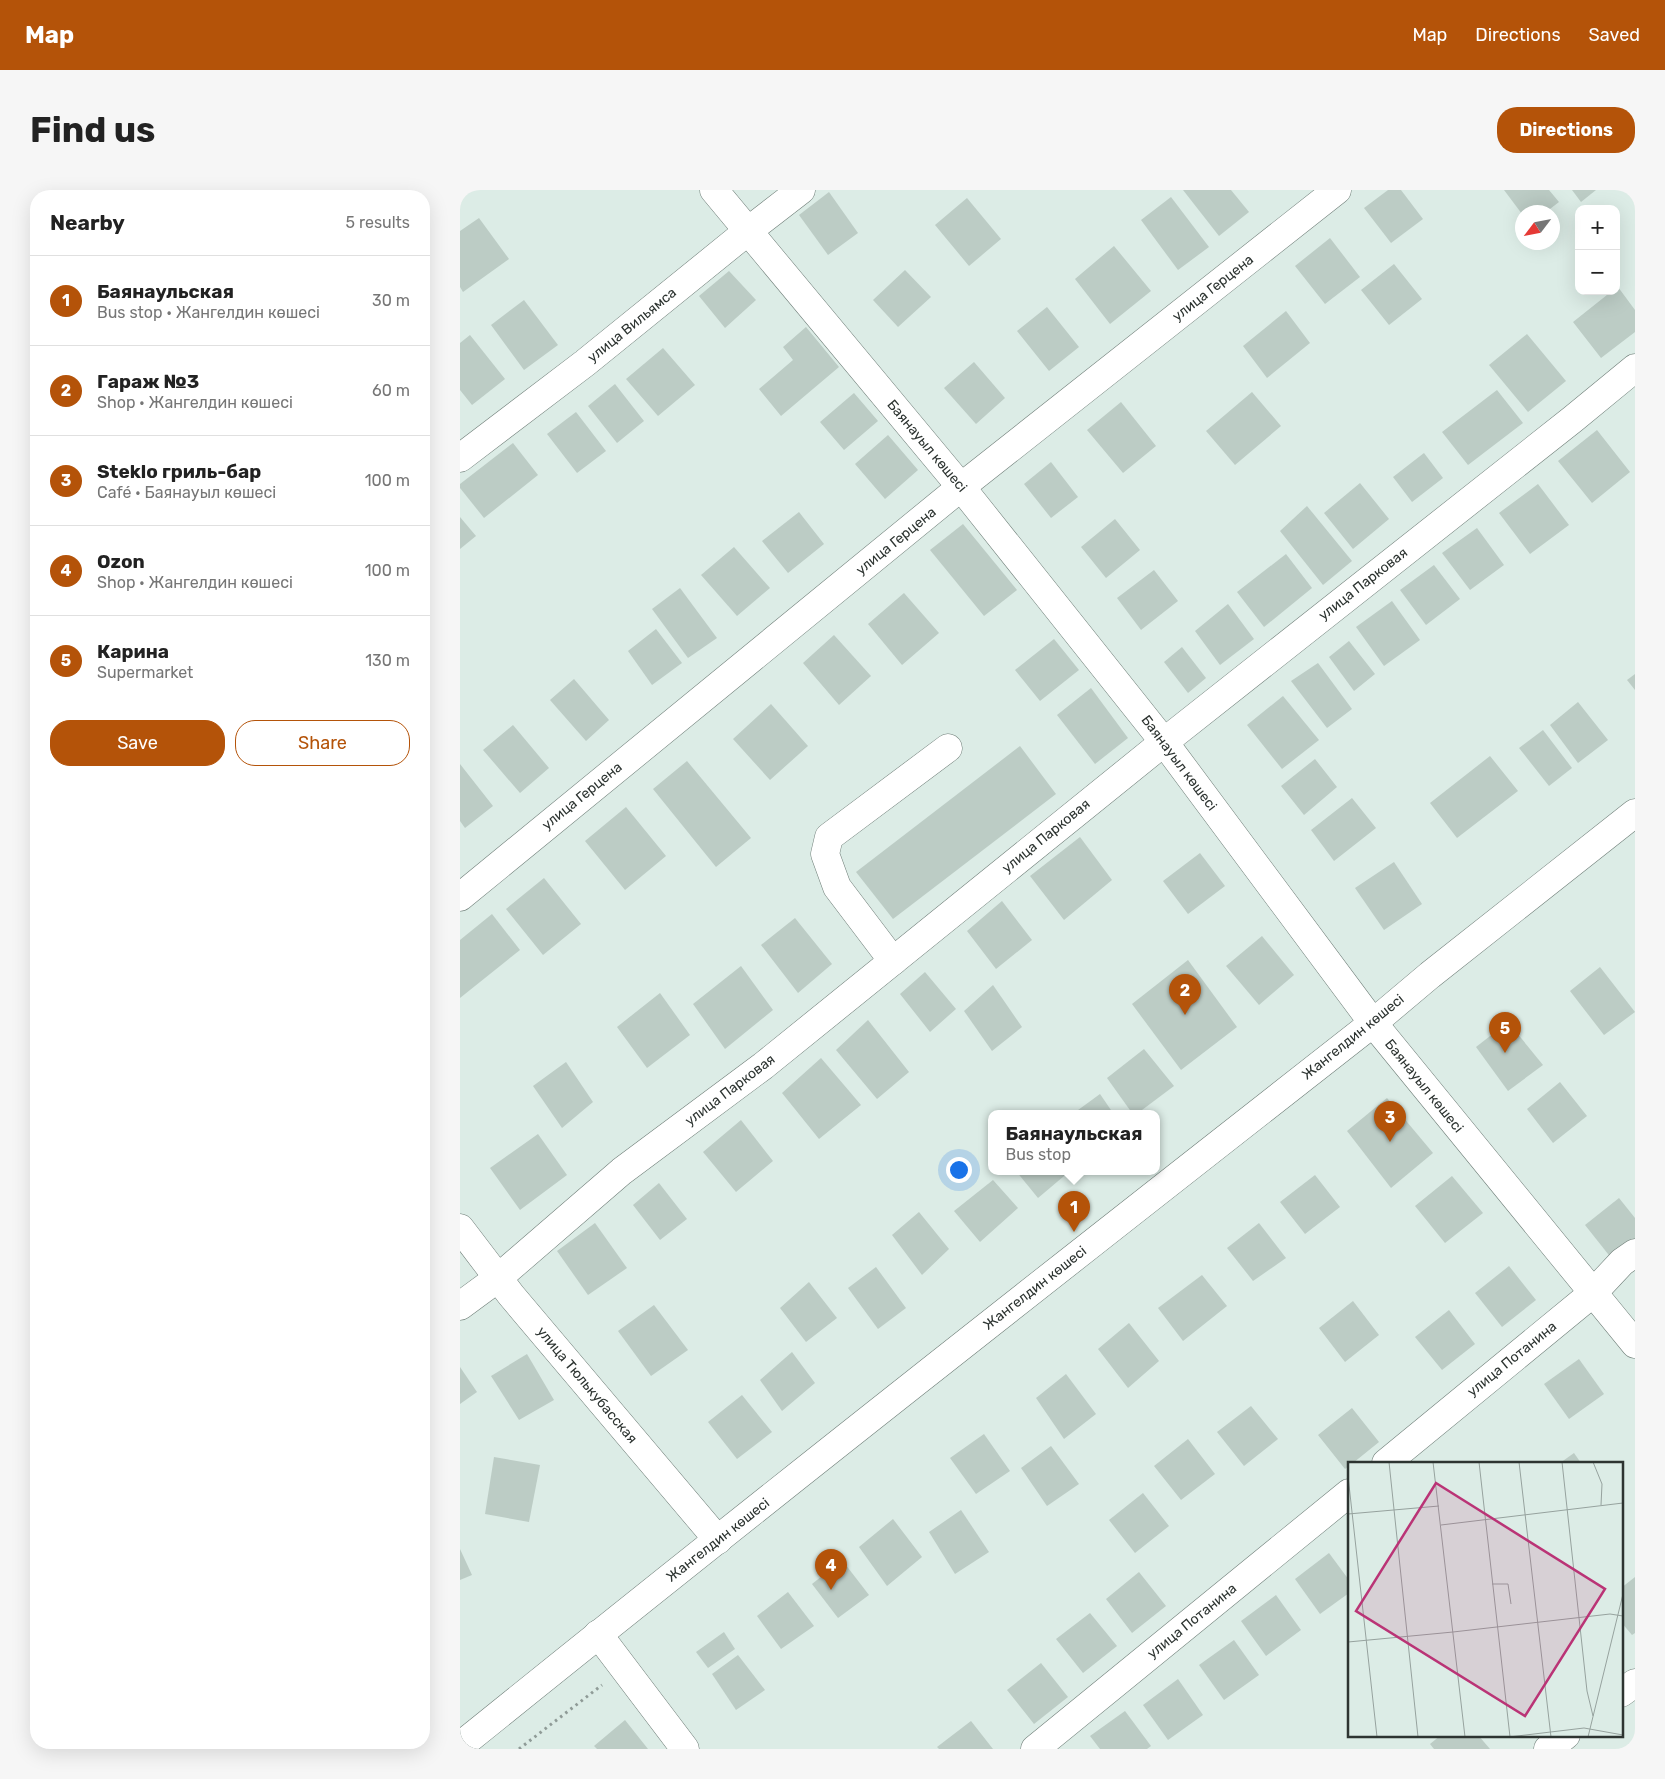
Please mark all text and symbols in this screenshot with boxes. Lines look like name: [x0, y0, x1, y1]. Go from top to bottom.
text: Map: [25, 21, 74, 49]
text: Map: [1412, 24, 1447, 46]
text: Directions: [1475, 24, 1561, 46]
text: Saved: [1589, 24, 1640, 46]
button: Directions: [1497, 107, 1635, 153]
text: Find us: [30, 109, 155, 151]
north arrow: [1515, 205, 1560, 250]
map controls: [1575, 205, 1620, 295]
button: +: [1575, 205, 1620, 250]
text: Nearby: [50, 210, 125, 235]
text: 5 results: [346, 213, 410, 232]
button: −: [1575, 250, 1620, 295]
street label: улица Герцена: [1169, 251, 1257, 325]
text: Баянаульская: [97, 280, 234, 303]
street label: улица Вильямса: [584, 284, 680, 366]
text: 1: [62, 291, 70, 310]
text: 30 m: [372, 291, 410, 310]
text: Bus stop · Жангелдин көшесі: [97, 303, 320, 322]
text: Гараж №3: [97, 370, 199, 393]
text: 2: [61, 381, 71, 400]
text: 60 m: [372, 381, 410, 400]
text: Shop · Жангелдин көшесі: [97, 393, 293, 412]
street label: Баянауыл көшесі: [883, 396, 971, 496]
text: Steklo гриль-бар: [97, 460, 261, 483]
text: 3: [61, 471, 71, 490]
text: 100 m: [365, 471, 410, 490]
text: Café · Баянауыл көшесі: [97, 483, 276, 502]
street label: улица Герцена: [852, 503, 940, 579]
street label: улица Парковая: [1315, 544, 1411, 624]
text: Ozon: [97, 550, 145, 573]
text: 4: [61, 561, 71, 580]
text: 100 m: [365, 561, 410, 580]
text: Shop · Жангелдин көшесі: [97, 573, 293, 592]
text: Карина: [97, 640, 169, 663]
text: 5: [61, 651, 71, 670]
text: 130 m: [365, 651, 410, 670]
text: Supermarket: [97, 663, 193, 682]
street label: Баянауыл көшесі: [1138, 712, 1220, 814]
button: Save: [50, 720, 225, 766]
button: Share: [235, 720, 410, 766]
street label: улица Герцена: [538, 758, 626, 834]
street label: улица Парковая: [999, 795, 1093, 877]
pin: 2: [1169, 974, 1201, 1015]
street label: Жангелдин көшесі: [1299, 991, 1407, 1083]
pin: 5: [1489, 1012, 1521, 1053]
street label: Баянауыл көшесі: [1381, 1036, 1467, 1136]
street label: улица Парковая: [682, 1051, 778, 1129]
pin: 3: [1374, 1101, 1406, 1142]
popup: [988, 1110, 1160, 1175]
text: Баянаульская: [1005, 1122, 1143, 1145]
text: Bus stop: [1005, 1145, 1071, 1164]
your location: [946, 1157, 972, 1183]
pin: 1: [1058, 1191, 1090, 1232]
street label: Жангелдин көшесі: [980, 1242, 1090, 1334]
street label: улица Потанина: [1464, 1318, 1560, 1400]
street label: улица Тюлькубасская: [533, 1323, 641, 1447]
inset map: [1348, 1462, 1622, 1736]
street label: Жангелдин көшесі: [663, 1494, 773, 1586]
pin: 4: [815, 1549, 847, 1590]
street label: улица Потанина: [1144, 1580, 1240, 1662]

